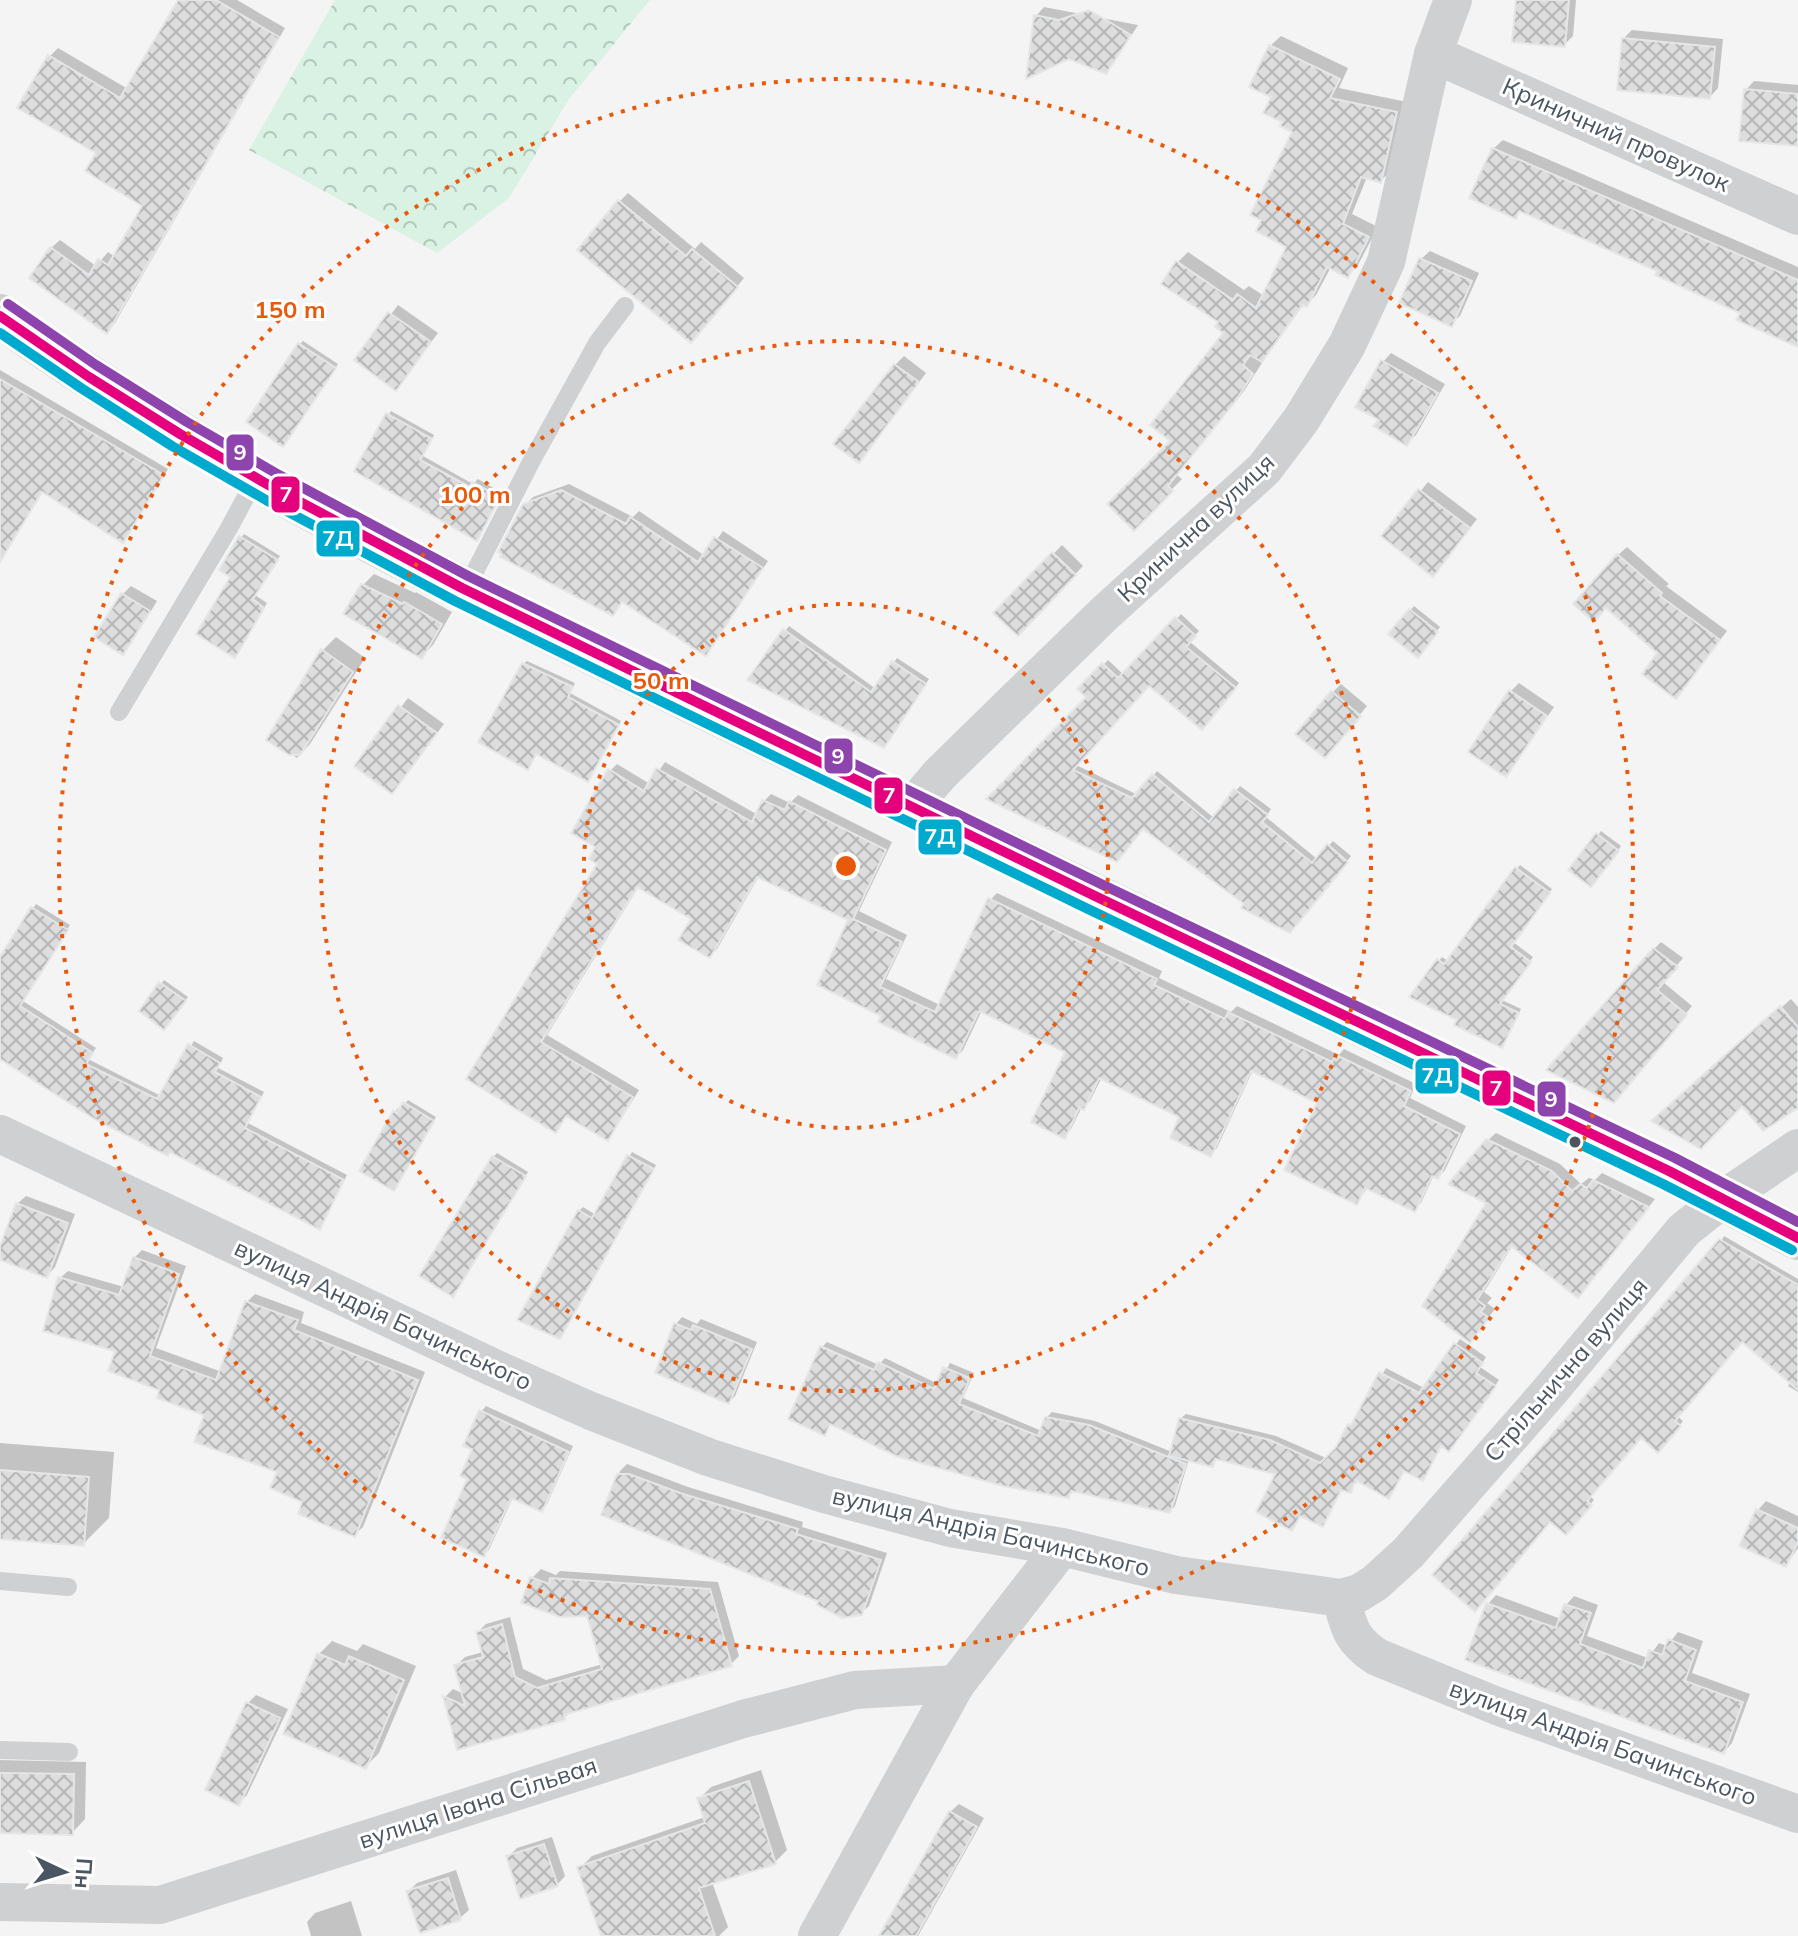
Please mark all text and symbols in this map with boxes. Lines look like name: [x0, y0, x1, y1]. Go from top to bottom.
street label: Криничний провулок: [1498, 70, 1735, 198]
text: 150 m: [254, 294, 326, 324]
line badge: 9: [225, 433, 255, 472]
text: 9: [233, 438, 247, 466]
street label: Кринична вулиця: [1111, 447, 1280, 608]
line badge: 7: [270, 475, 301, 514]
text: 100 m: [439, 479, 511, 509]
text: 7: [279, 480, 293, 508]
line badge: 7Д: [315, 519, 361, 558]
text: 7Д: [322, 524, 354, 552]
text: 50 m: [633, 665, 689, 695]
line badge: 9: [823, 737, 854, 775]
text: 9: [831, 742, 845, 770]
line badge: 7: [873, 776, 904, 815]
text: 7: [882, 781, 896, 809]
line badge: 7Д: [917, 818, 963, 856]
text: 7Д: [924, 822, 956, 850]
centre of rings: [832, 852, 860, 880]
line badge: 7Д: [1414, 1057, 1460, 1095]
text: 7Д: [1421, 1061, 1453, 1089]
line badge: 7: [1481, 1069, 1512, 1107]
text: 7: [1489, 1074, 1503, 1102]
line badge: 9: [1536, 1080, 1567, 1118]
text: 9: [1544, 1085, 1558, 1113]
unlabelled marker: [1567, 1134, 1583, 1150]
street label: вулиця Андрія Бачинського: [230, 1232, 537, 1396]
street label: Стрільнична вулиця: [1477, 1271, 1653, 1468]
street label: вулиця Андрія Бачинського: [830, 1480, 1153, 1582]
street label: вулиця Андрія Бачинського: [1446, 1672, 1761, 1812]
street label: вулиця Івана Сільвая: [355, 1749, 600, 1855]
north arrow: [24, 1832, 104, 1912]
text: Пн: [69, 1857, 99, 1890]

